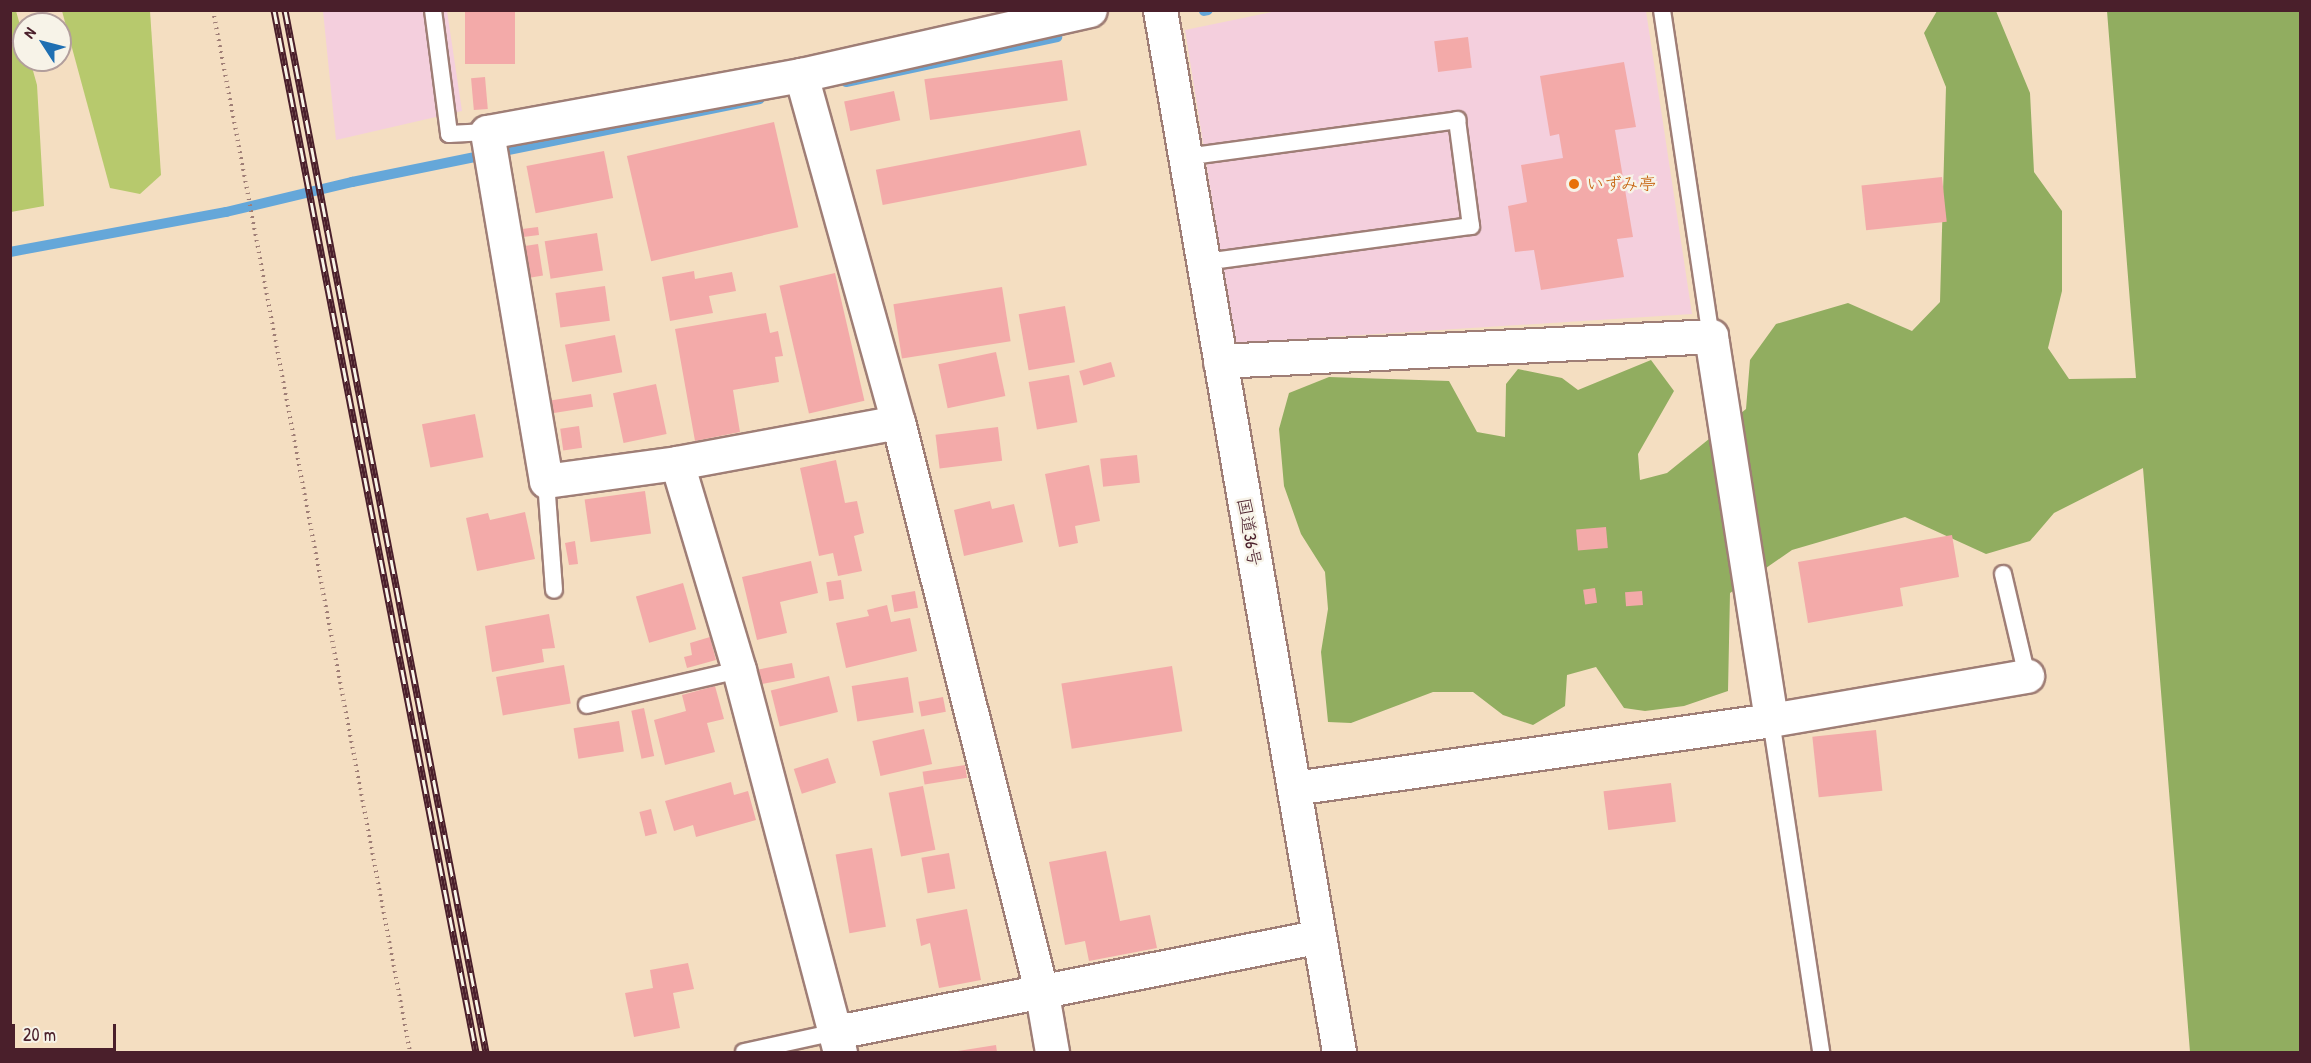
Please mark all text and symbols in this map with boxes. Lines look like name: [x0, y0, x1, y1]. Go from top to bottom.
north arrow: [12, 12, 72, 72]
text: N: [18, 23, 40, 43]
place label: いずみ亭: [1586, 173, 1658, 195]
marker: いずみ亭: [1567, 177, 1581, 191]
street label: 国道36号: [1232, 496, 1266, 568]
scale bar: [15, 1012, 118, 1050]
text: 20 m: [23, 1022, 56, 1047]

